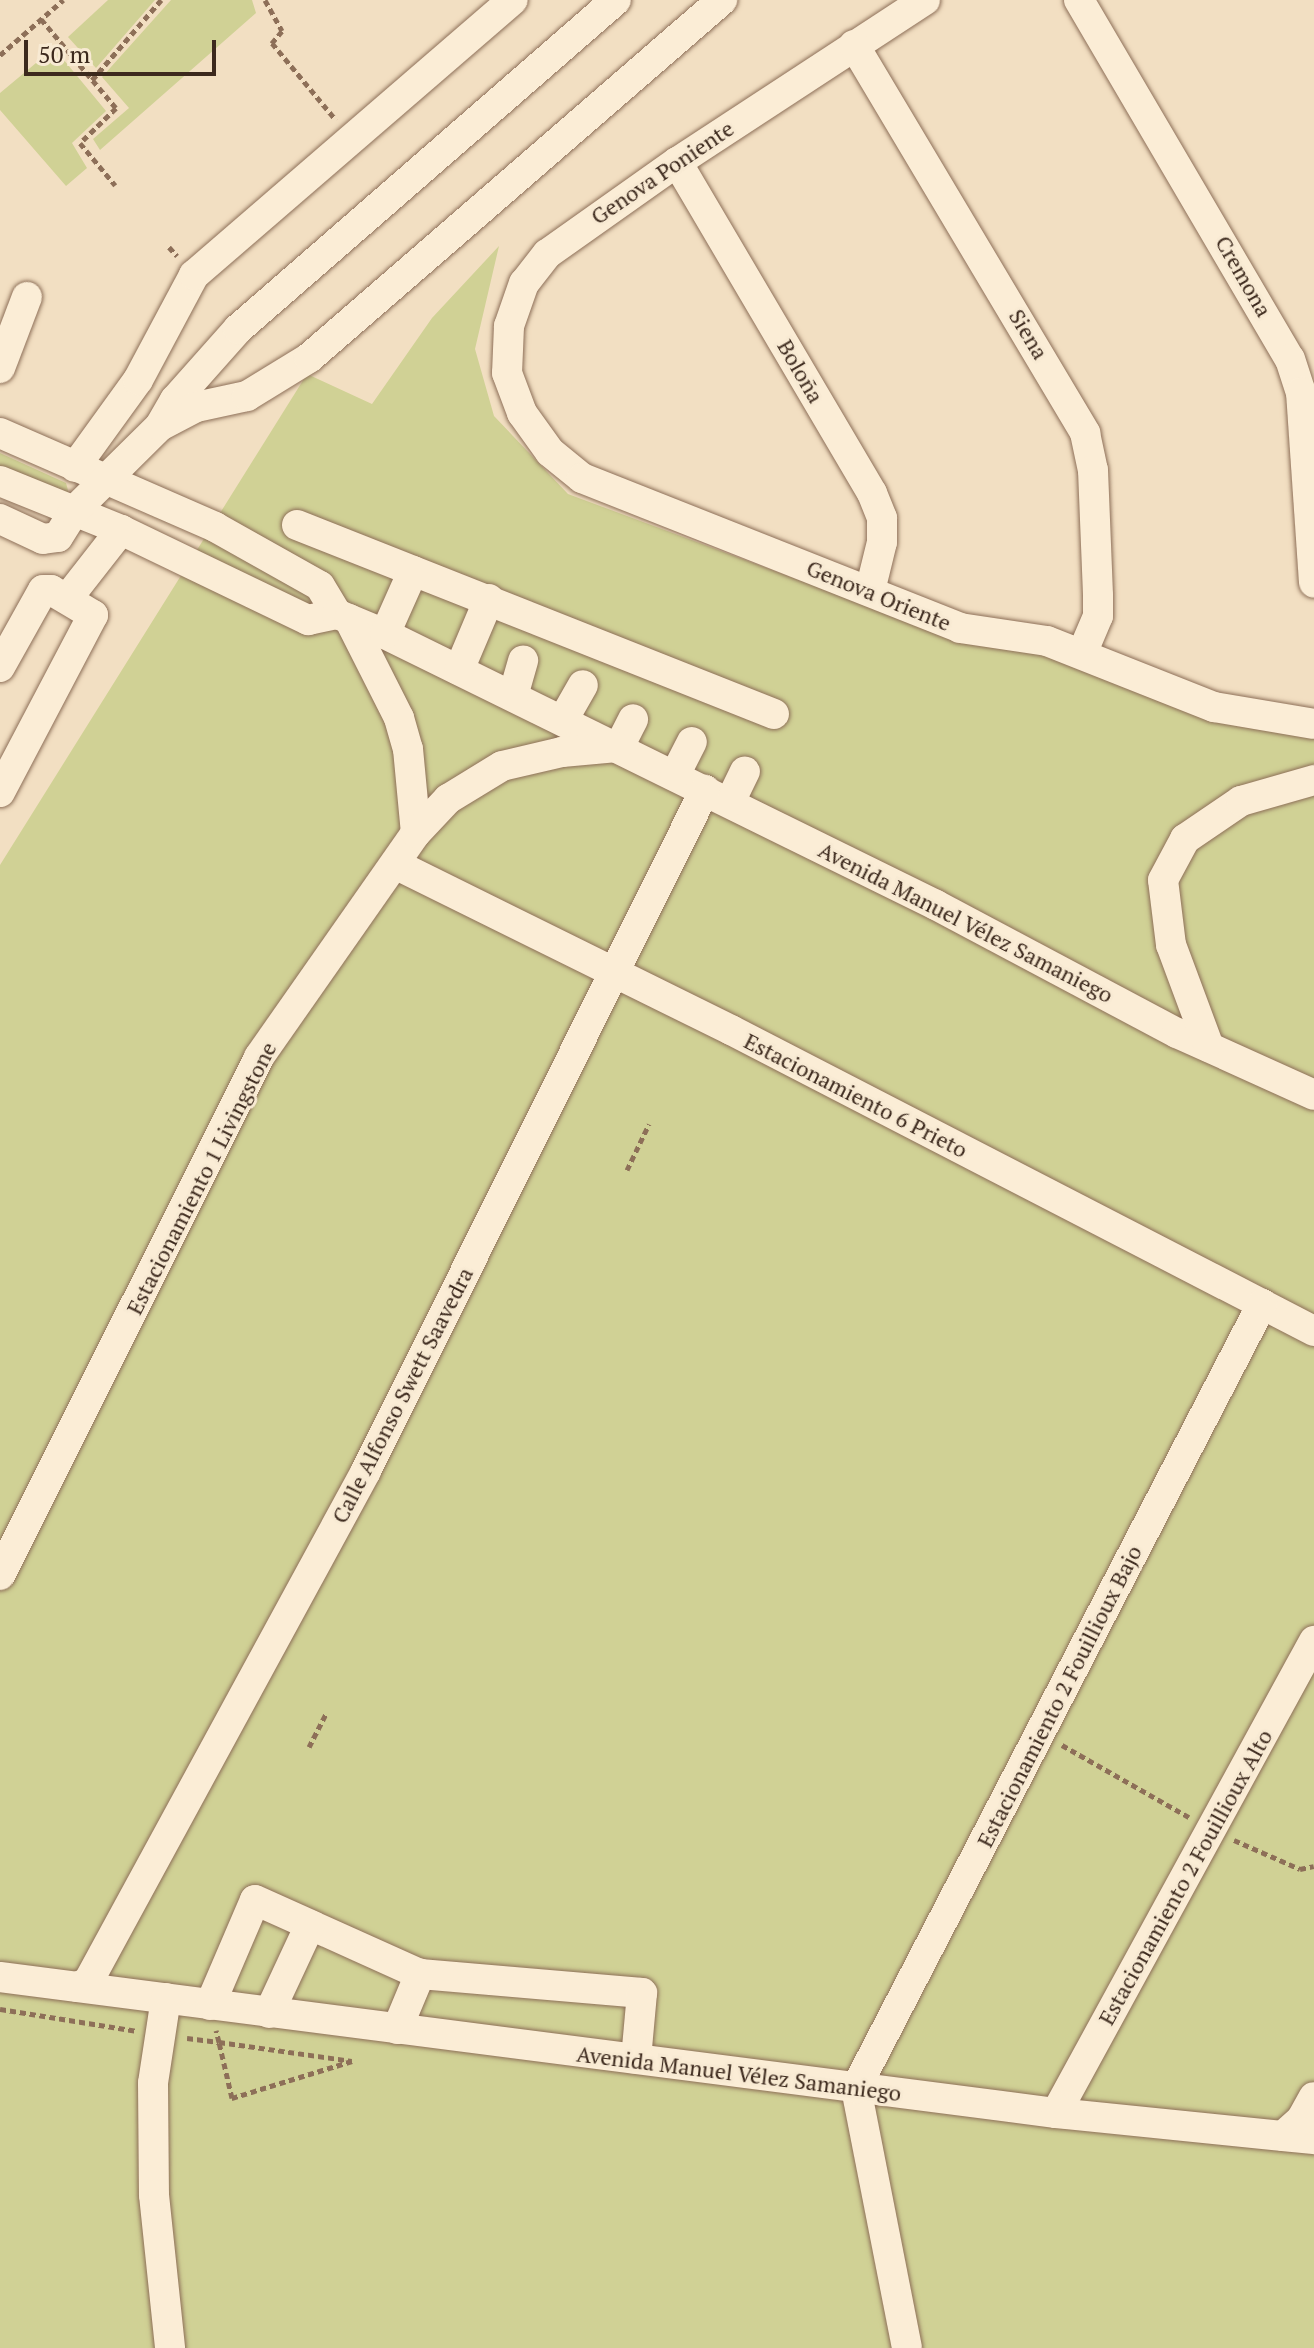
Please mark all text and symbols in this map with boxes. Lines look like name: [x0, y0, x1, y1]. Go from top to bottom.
scale bar: [28, 24, 220, 74]
text: 50 m: [38, 38, 90, 70]
street label: Genova Poniente: [586, 115, 738, 229]
street label: Cremona: [1210, 231, 1278, 321]
street label: Siena: [1004, 304, 1054, 364]
street label: Boloña: [772, 335, 830, 407]
street label: Genova Oriente: [803, 554, 955, 636]
street label: Avenida Manuel Vélez Samaniego: [814, 836, 1118, 1008]
street label: Estacionamiento 6 Prieto: [740, 1027, 972, 1163]
street label: Estacionamiento 1 Livingstone: [121, 1037, 281, 1319]
street label: Calle Alfonso Swett Saavedra: [326, 1263, 478, 1527]
street label: Estacionamiento 2 Fouillioux Bajo: [971, 1541, 1147, 1851]
street label: Estacionamiento 2 Fouillioux Alto: [1092, 1724, 1278, 2030]
street label: Avenida Manuel Vélez Samaniego: [575, 2040, 903, 2106]

